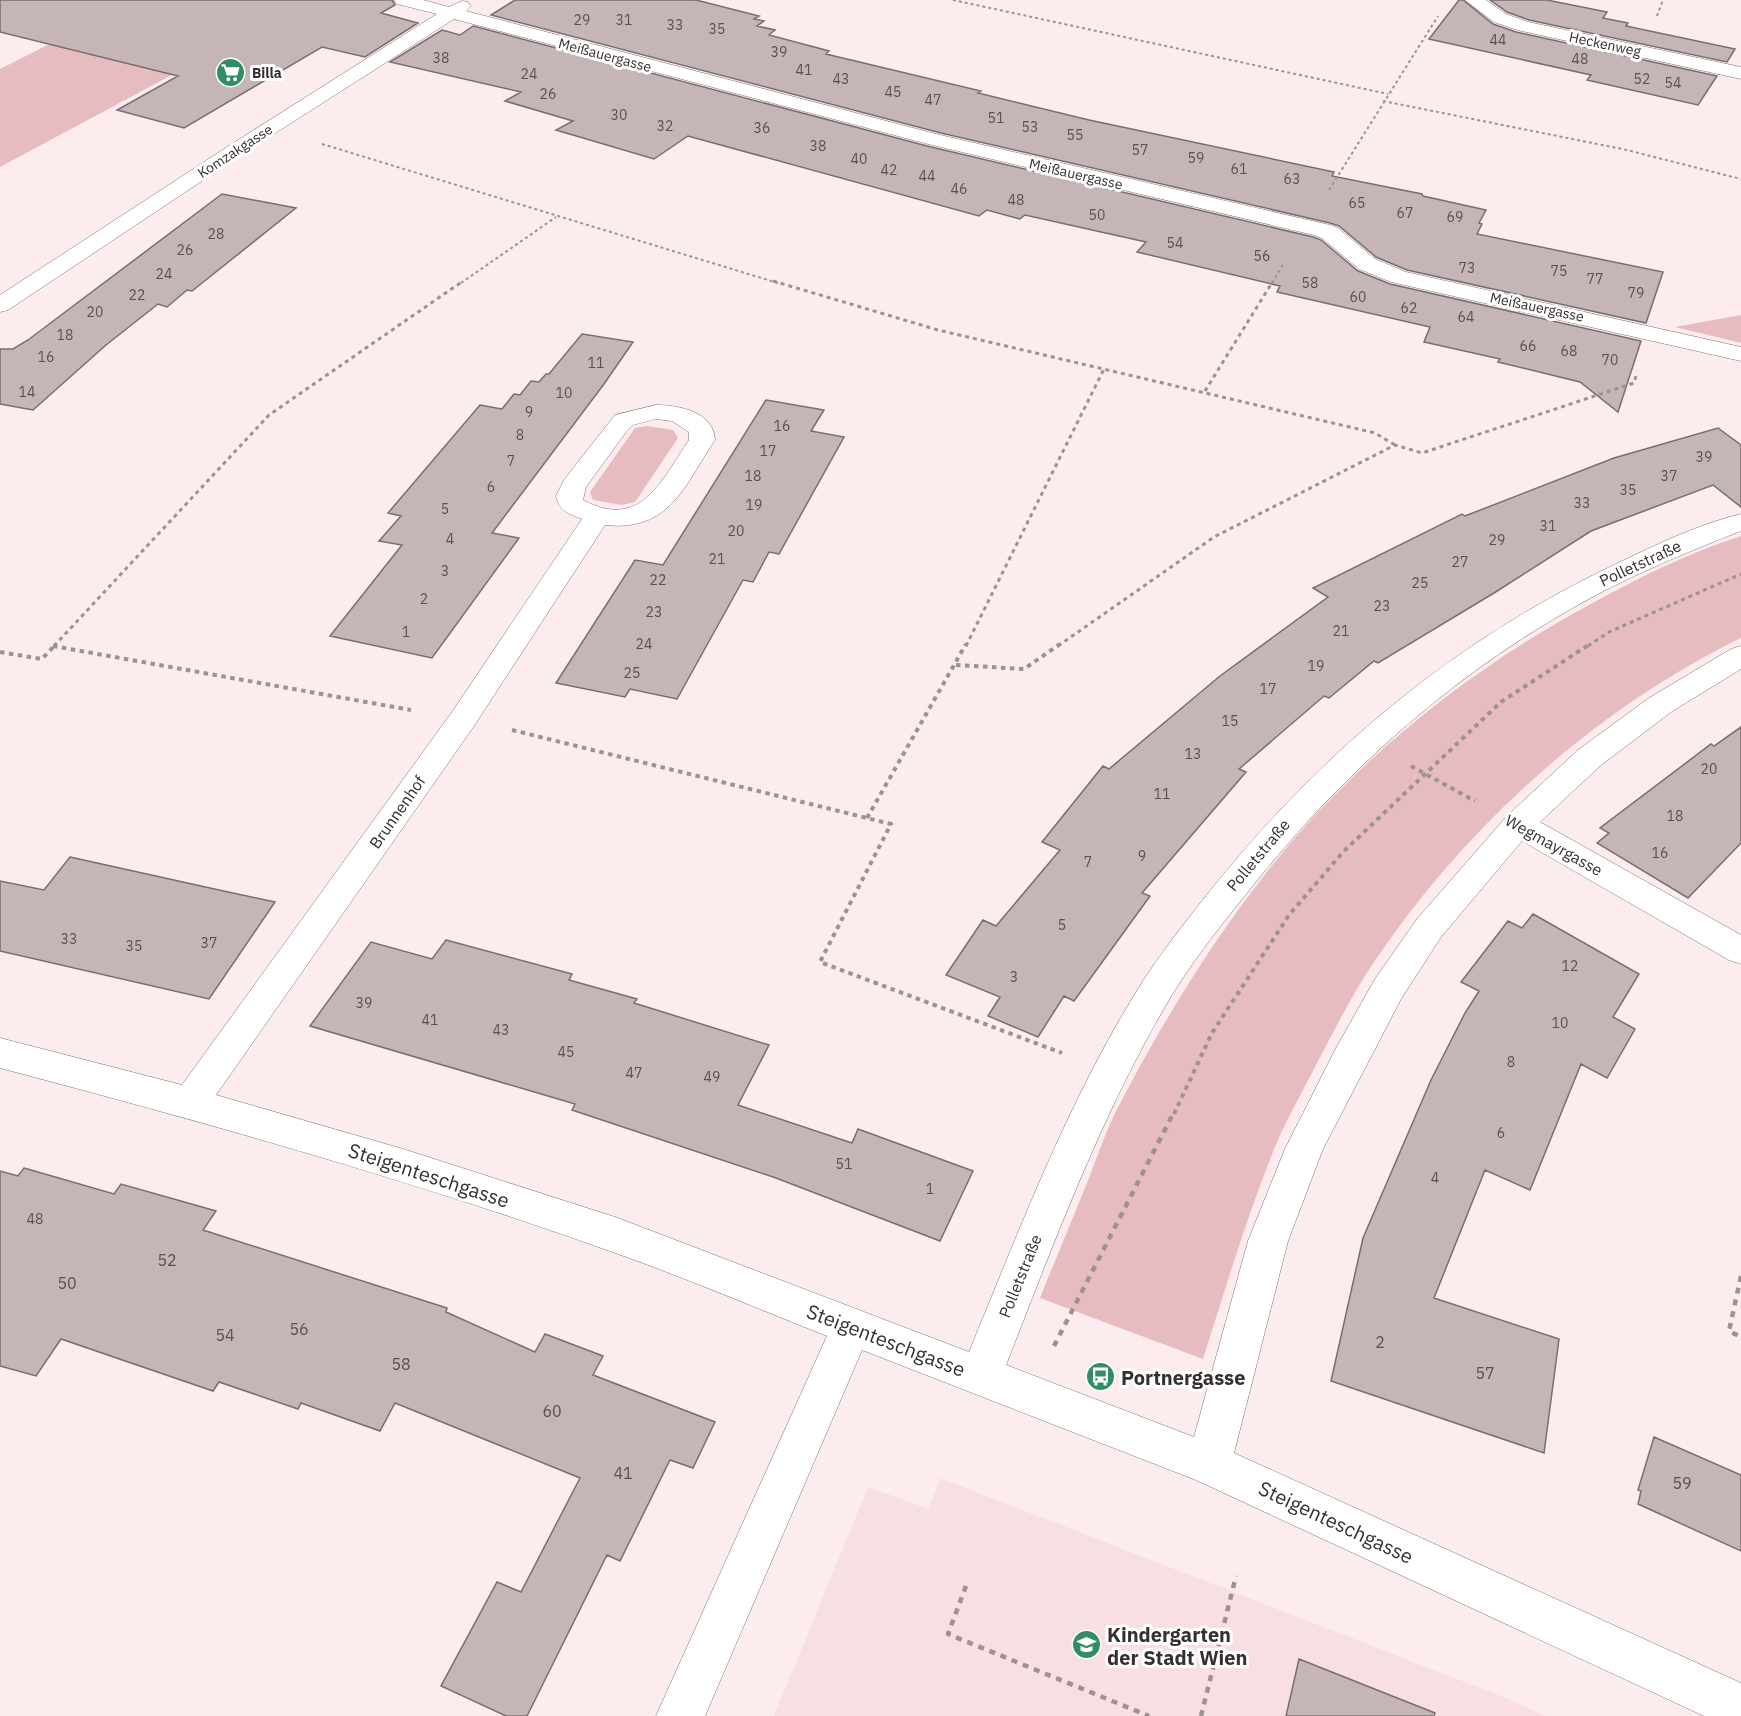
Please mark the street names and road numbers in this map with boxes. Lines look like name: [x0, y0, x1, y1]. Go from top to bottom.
street label: Heckenweg: [1567, 28, 1643, 61]
street label: Meißauergasse: [556, 34, 654, 76]
street label: Komzakgasse: [194, 120, 276, 182]
street label: Meißauergasse: [1027, 154, 1125, 194]
street label: Meißauergasse: [1488, 288, 1586, 326]
street label: Polletstraße: [1596, 535, 1684, 591]
street label: Brunnenhof: [365, 772, 429, 852]
street label: Wegmayrgasse: [1502, 810, 1606, 880]
street label: Polletstraße: [1222, 815, 1294, 895]
street label: Steigenteschgasse: [345, 1136, 513, 1214]
street label: Polletstraße: [994, 1231, 1046, 1321]
street label: Steigenteschgasse: [803, 1297, 969, 1383]
street label: Steigenteschgasse: [1254, 1474, 1418, 1570]

